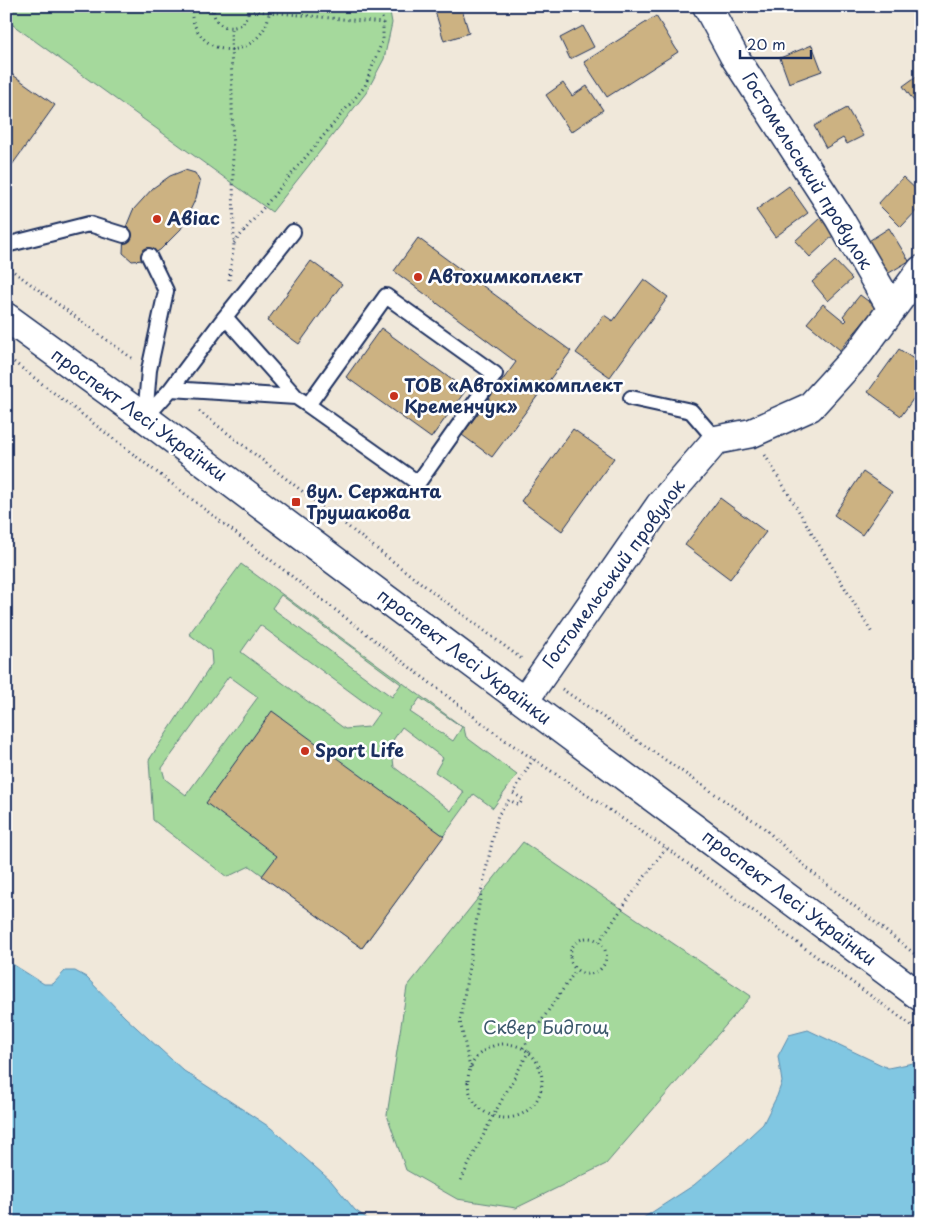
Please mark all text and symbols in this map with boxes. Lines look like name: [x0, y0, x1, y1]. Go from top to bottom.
scale bar: [740, 28, 811, 60]
text: 20 m: [747, 32, 786, 55]
street label: Гостомельський провулок: [736, 66, 880, 274]
place label: Авіас: [166, 204, 220, 231]
marker: Авіас: [151, 213, 163, 225]
place label: Автохимкоплект: [428, 262, 583, 289]
marker: Автохимкоплект: [412, 271, 424, 283]
street label: проспект Лесі Українки: [46, 341, 234, 487]
place label: ТОВ «Автохімкомплект Кременчук»: [404, 371, 623, 419]
marker: ТОВ «Автохімкомплект Кременчук»: [388, 390, 400, 402]
street label: Гостомельський провулок: [535, 473, 691, 673]
place label: вул. Сержанта Трушакова: [306, 477, 442, 525]
marker: вул. Сержанта Трушакова: [290, 496, 302, 508]
street label: проспект Лесі Українки: [372, 581, 558, 730]
place label: Sport Life: [315, 736, 404, 763]
marker: Sport Life: [299, 745, 311, 757]
street label: проспект Лесі Українки: [697, 822, 883, 971]
park label: Сквер Бидгощ: [483, 1013, 609, 1040]

